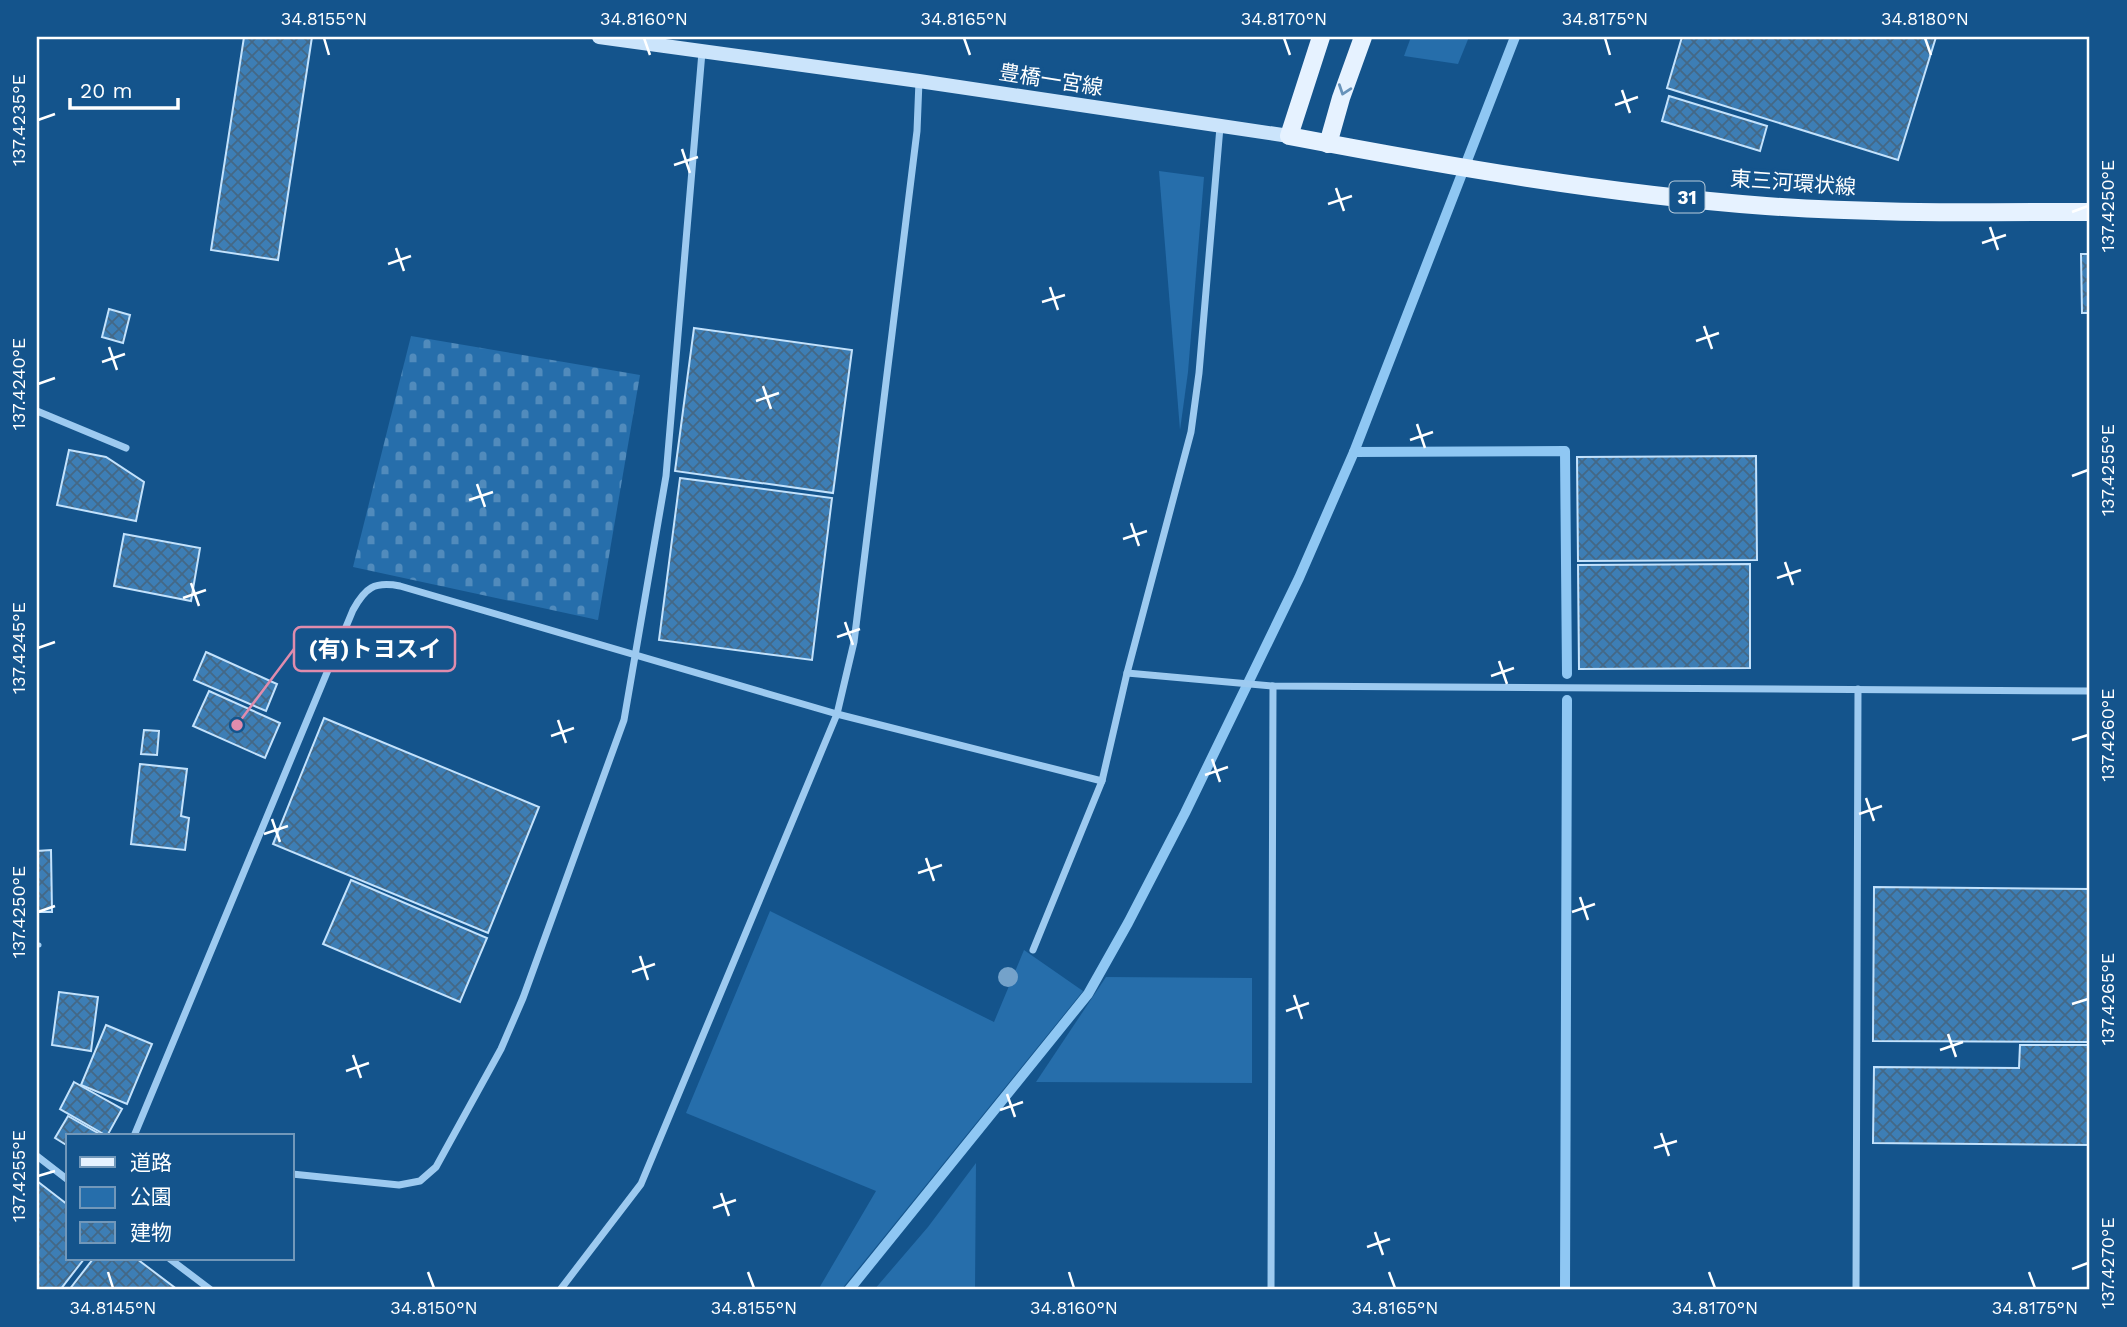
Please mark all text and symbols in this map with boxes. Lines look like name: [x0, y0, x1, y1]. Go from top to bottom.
text: 34.8155°N: [281, 8, 367, 29]
text: 34.8160°N: [600, 8, 688, 29]
text: 34.8165°N: [920, 8, 1008, 29]
text: 34.8170°N: [1241, 8, 1327, 29]
text: 34.8175°N: [1562, 8, 1648, 29]
text: 34.8180°N: [1881, 8, 1969, 29]
street label: 豊橋一宮線: [997, 59, 1105, 100]
scale bar: [70, 66, 178, 110]
text: 137.4235°E: [8, 74, 29, 166]
text: 20 m: [80, 78, 132, 103]
one-way arrow: [1338, 83, 1352, 95]
text: 137.4250°E: [2097, 160, 2118, 252]
street label: 東三河環状線: [1729, 166, 1857, 199]
road number: 31: [1670, 182, 1704, 212]
text: 137.4240°E: [8, 338, 29, 430]
text: 137.4255°E: [2097, 424, 2118, 516]
text: 137.4245°E: [8, 602, 29, 694]
callout: (有)トヨスイ: [294, 627, 455, 671]
text: (有)トヨスイ: [309, 636, 442, 663]
text: 137.4260°E: [2097, 688, 2118, 782]
text: 137.4250°E: [8, 866, 29, 958]
text: 137.4265°E: [2097, 953, 2118, 1045]
text: 137.4255°E: [8, 1130, 29, 1222]
legend: [66, 1134, 294, 1260]
text: 道路: [130, 1150, 172, 1175]
text: 公園: [130, 1184, 172, 1209]
text: 137.4270°E: [2097, 1217, 2118, 1309]
text: 建物: [130, 1220, 172, 1245]
text: 34.8145°N: [69, 1297, 157, 1318]
text: 34.8150°N: [390, 1297, 478, 1318]
text: 34.8155°N: [711, 1297, 797, 1318]
text: 34.8160°N: [1030, 1297, 1118, 1318]
text: 34.8165°N: [1351, 1297, 1439, 1318]
text: 34.8170°N: [1672, 1297, 1758, 1318]
text: 34.8175°N: [1992, 1297, 2078, 1318]

